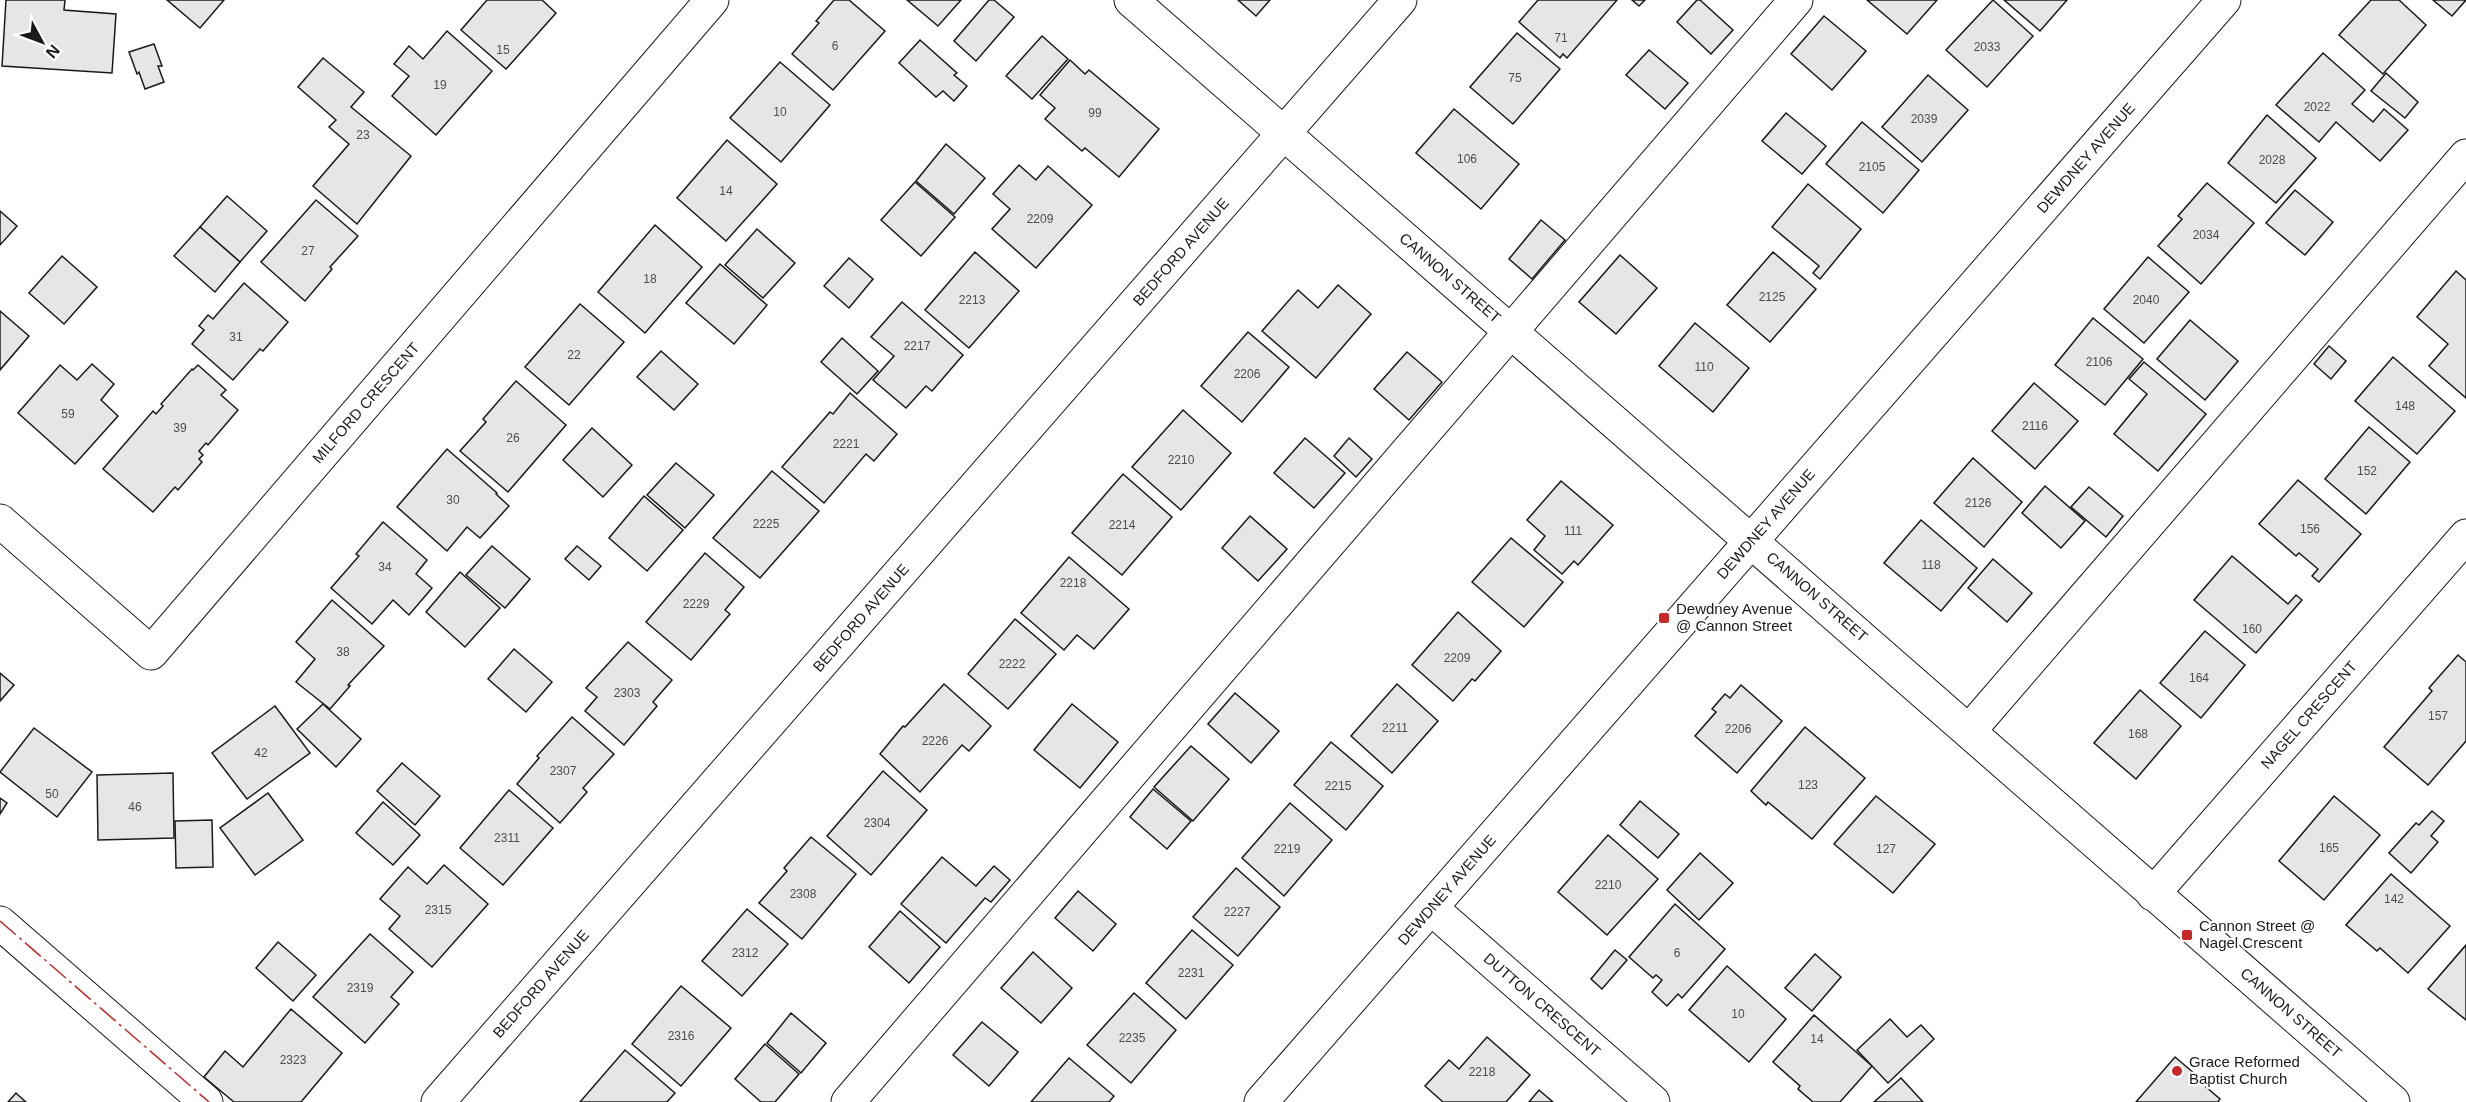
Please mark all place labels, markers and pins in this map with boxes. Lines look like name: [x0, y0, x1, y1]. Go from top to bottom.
place label: Dewdney Avenue @ Cannon Street: [1676, 600, 1793, 634]
marker: Dewdney Avenue @ Cannon Street: [1657, 611, 1671, 625]
place label: Cannon Street @ Nagel Crescent: [2199, 917, 2315, 951]
marker: Cannon Street @ Nagel Crescent: [2180, 928, 2194, 942]
place label: Grace Reformed Baptist Church: [2189, 1053, 2300, 1087]
marker: Grace Reformed Baptist Church: [2170, 1064, 2184, 1078]

